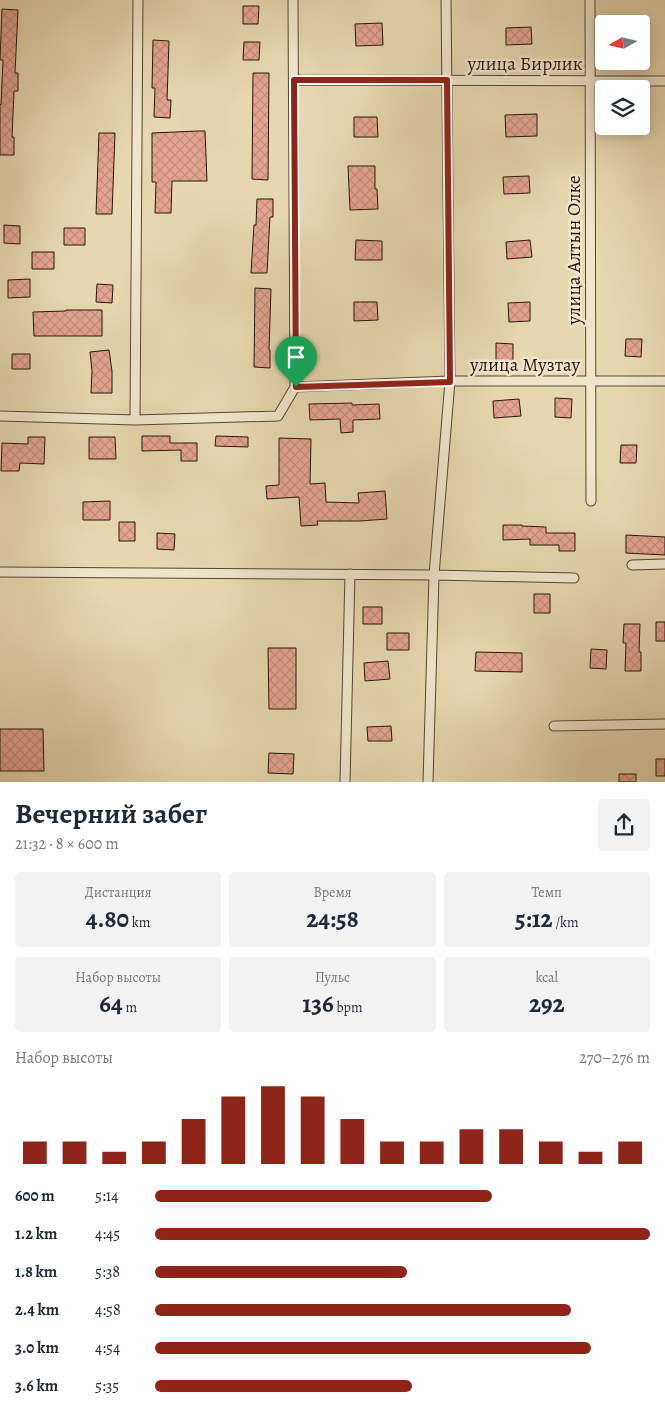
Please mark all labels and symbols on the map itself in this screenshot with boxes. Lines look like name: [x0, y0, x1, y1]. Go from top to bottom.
north arrow: [595, 15, 650, 70]
street label: улица Бирлик: [466, 51, 583, 77]
street label: улица Алтын Олке: [561, 175, 587, 326]
pin: [275, 336, 317, 387]
street label: улица Музтау: [469, 352, 580, 378]

